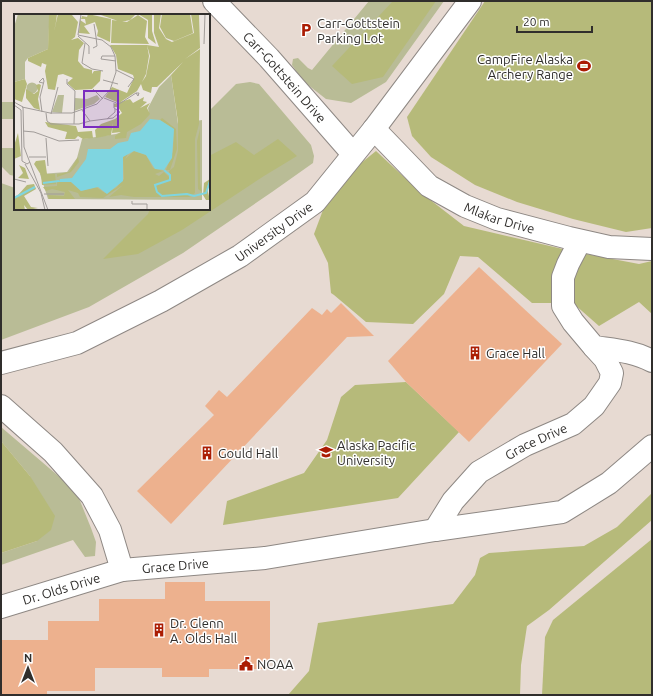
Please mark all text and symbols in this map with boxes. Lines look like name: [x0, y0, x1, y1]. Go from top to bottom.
scale bar: [517, 8, 592, 34]
inset map: [14, 14, 210, 210]
text: 20 m: [523, 15, 550, 28]
place label: Carr-Gottstein Parking Lot: [317, 16, 400, 45]
parking icon: Carr-Gottstein Parking Lot: [298, 22, 314, 38]
street label: Carr-Gottstein Drive: [241, 29, 329, 125]
place label: CampFire Alaska Archery Range: [477, 52, 573, 81]
sports icon: CampFire Alaska Archery Range: [576, 58, 592, 74]
street label: University Drive: [232, 199, 315, 264]
street label: Mlakar Drive: [462, 199, 536, 236]
building icon: Grace Hall: [467, 345, 483, 361]
place label: Grace Hall: [486, 346, 546, 360]
street label: Grace Drive: [502, 420, 569, 462]
place label: Alaska Pacific University: [337, 438, 415, 467]
school or university icon: Alaska Pacific University: [318, 444, 334, 460]
building icon: Gould Hall: [199, 445, 215, 461]
place label: Gould Hall: [218, 446, 279, 460]
street label: Grace Drive: [141, 556, 209, 575]
street label: Dr. Olds Drive: [21, 570, 102, 607]
place label: Dr. Glenn A. Olds Hall: [170, 616, 238, 645]
building icon: Dr. Glenn A. Olds Hall: [151, 622, 167, 638]
north arrow: [8, 648, 48, 688]
text: N: [24, 652, 32, 664]
public building icon: NOAA: [238, 656, 254, 672]
place label: NOAA: [257, 657, 294, 671]

